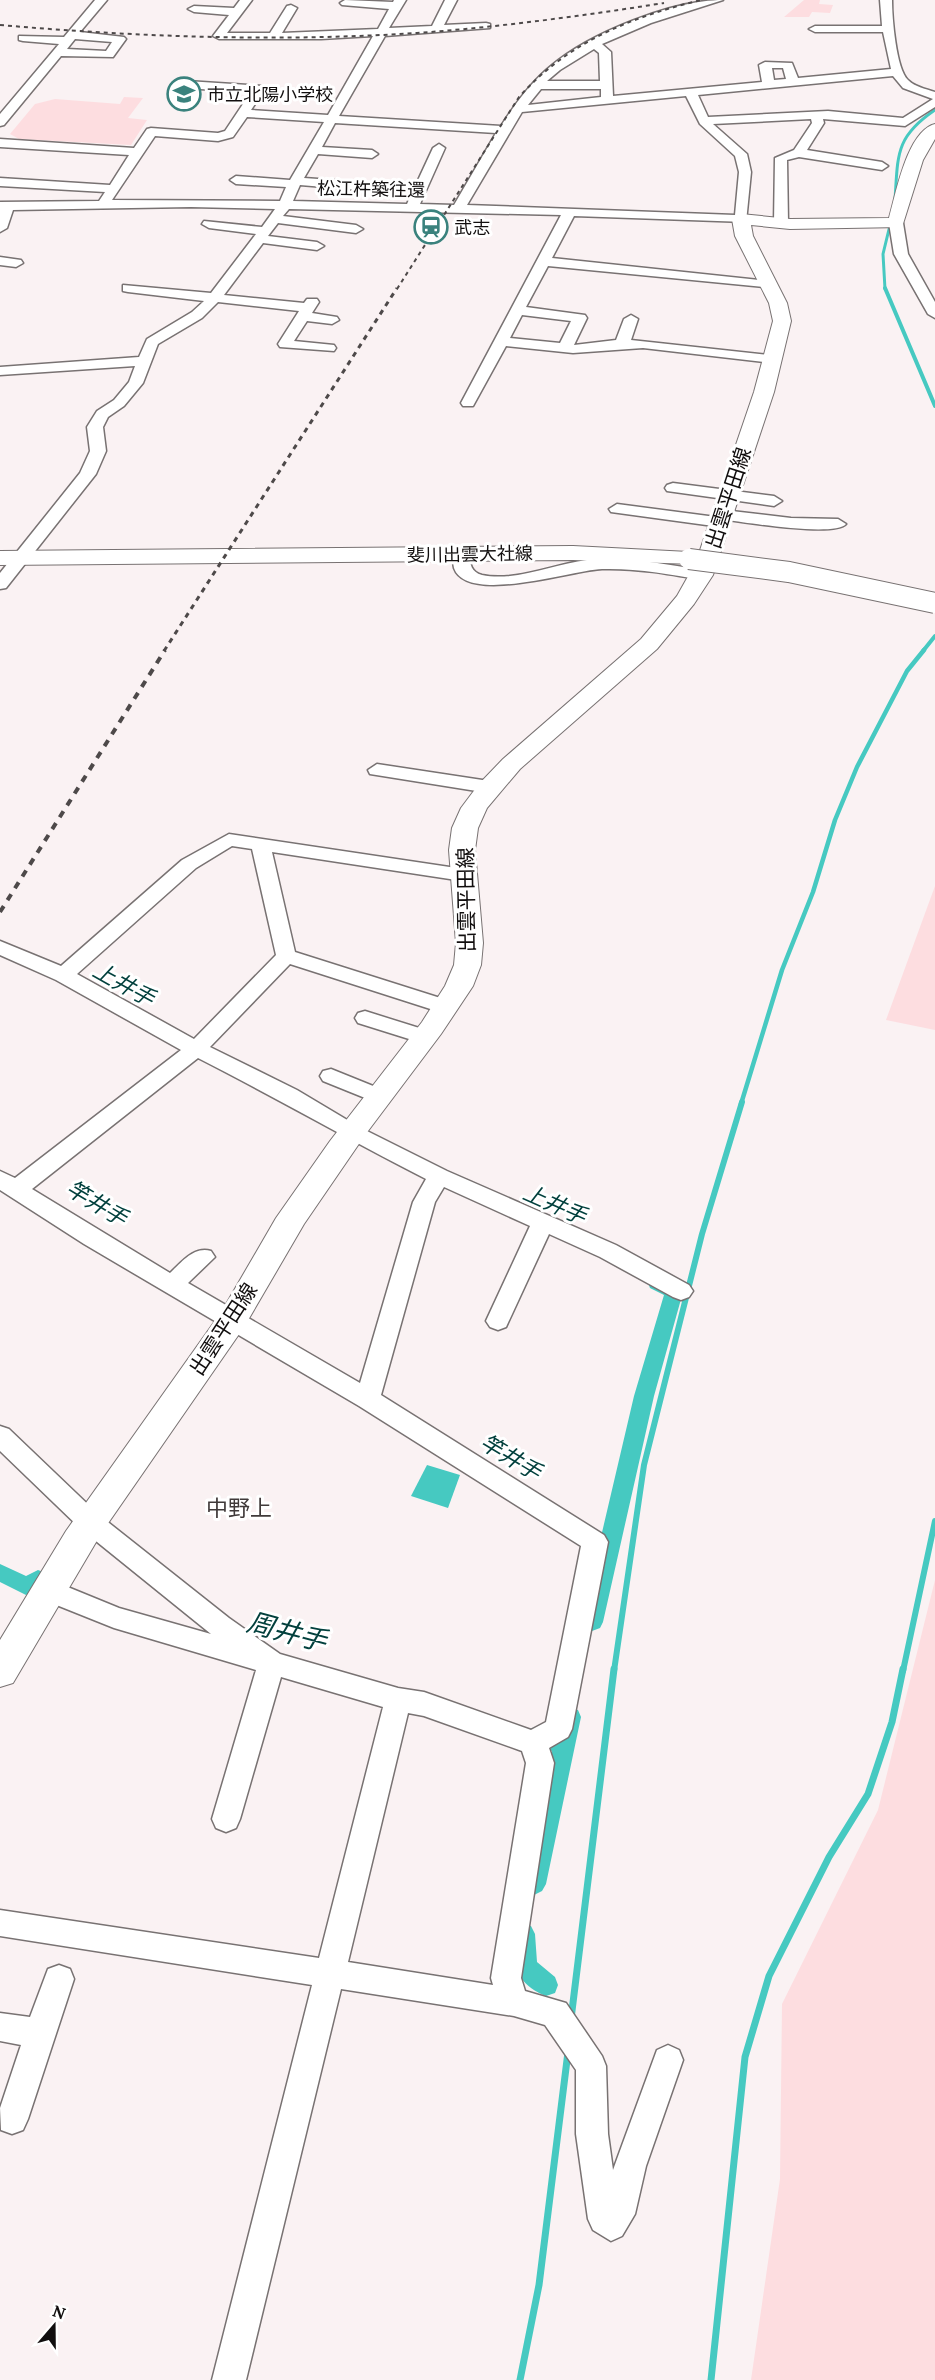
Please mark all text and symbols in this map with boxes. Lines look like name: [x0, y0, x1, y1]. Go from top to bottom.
school or university icon: 市立北陽小学校: [166, 76, 202, 112]
place label: 市立北陽小学校: [207, 83, 333, 106]
street label: 松江杵築往還: [317, 177, 425, 201]
station icon: 武志: [413, 209, 449, 245]
place label: 武志: [454, 216, 490, 239]
street label: 出雲平田線: [699, 444, 757, 552]
street label: 斐川出雲大社線: [407, 541, 533, 567]
street label: 出雲平田線: [452, 847, 480, 953]
water label: 上井手: [88, 956, 161, 1013]
water label: 竿井手: [61, 1174, 134, 1233]
water label: 上井手: [519, 1178, 593, 1231]
street label: 出雲平田線: [183, 1278, 263, 1380]
water label: 竿井手: [475, 1428, 548, 1487]
district label: 中野上: [206, 1494, 272, 1522]
water label: 周井手: [243, 1604, 332, 1658]
north arrow: [24, 2296, 84, 2356]
text: N: [50, 2300, 68, 2323]

